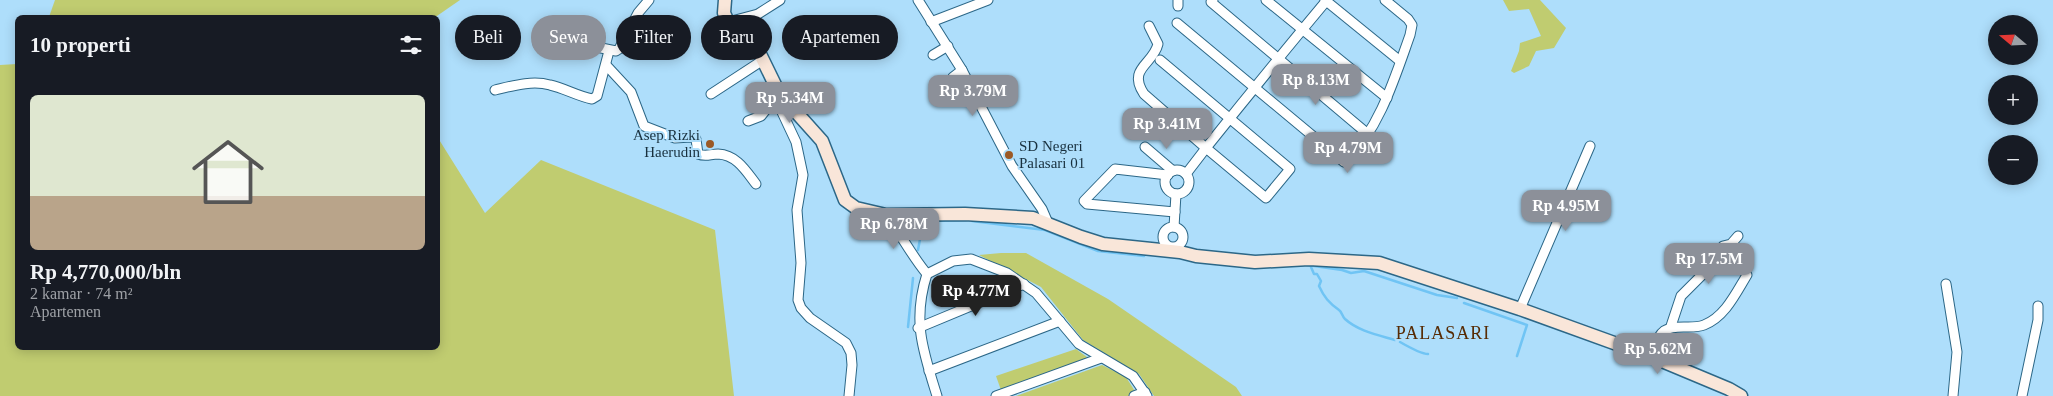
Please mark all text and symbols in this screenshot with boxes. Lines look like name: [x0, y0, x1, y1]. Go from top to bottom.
chip: Beli: [455, 15, 521, 60]
chip: Sewa: [531, 15, 606, 60]
chip: Filter: [616, 15, 691, 60]
chip: Baru: [701, 15, 772, 60]
chip: Apartemen: [782, 15, 898, 60]
north arrow: [1988, 15, 2038, 65]
map controls: [1988, 15, 2038, 185]
icon: filters: [397, 31, 425, 59]
text: 10 properti: [30, 33, 131, 57]
pin: Rp 8.13M: [1264, 64, 1368, 106]
text: Rp 8.13M: [1282, 71, 1350, 88]
pin: Rp 3.79M: [921, 74, 1025, 117]
button: +: [1988, 75, 2038, 125]
pin: Rp 5.34M: [738, 82, 842, 124]
text: Rp 3.79M: [939, 82, 1007, 99]
text: Rp 5.34M: [756, 89, 824, 106]
pin: Rp 3.41M: [1115, 108, 1219, 150]
text: Rp 3.41M: [1133, 115, 1201, 132]
icon: home: [183, 127, 273, 217]
place label: Asep Rizki Haerudin: [633, 127, 700, 160]
pin: Rp 4.79M: [1296, 132, 1400, 174]
button: −: [1988, 135, 2038, 185]
marker: Asep Rizki Haerudin: [704, 138, 716, 150]
place label: SD Negeri Palasari 01: [1019, 138, 1085, 171]
text: Rp 4.79M: [1314, 139, 1382, 156]
marker: SD Negeri Palasari 01: [1003, 149, 1015, 161]
pin: Rp 4.95M: [1514, 190, 1618, 232]
text: Rp 4.95M: [1532, 197, 1600, 214]
pin: Rp 6.78M: [842, 208, 946, 250]
text: Rp 6.78M: [860, 215, 928, 232]
pin: Rp 17.5M: [1657, 242, 1761, 285]
text: Rp 17.5M: [1675, 250, 1743, 267]
text: Rp 4,770,000/bln: [30, 260, 181, 284]
pin: Rp 4.77M: [924, 274, 1028, 317]
text: Rp 4.77M: [942, 282, 1010, 299]
text: 2 kamar · 74 m²: [30, 285, 133, 302]
text: Apartemen: [30, 303, 101, 320]
district label: PALASARI: [1396, 323, 1490, 343]
pin: Rp 5.62M: [1606, 332, 1710, 375]
text: Rp 5.62M: [1624, 340, 1692, 357]

